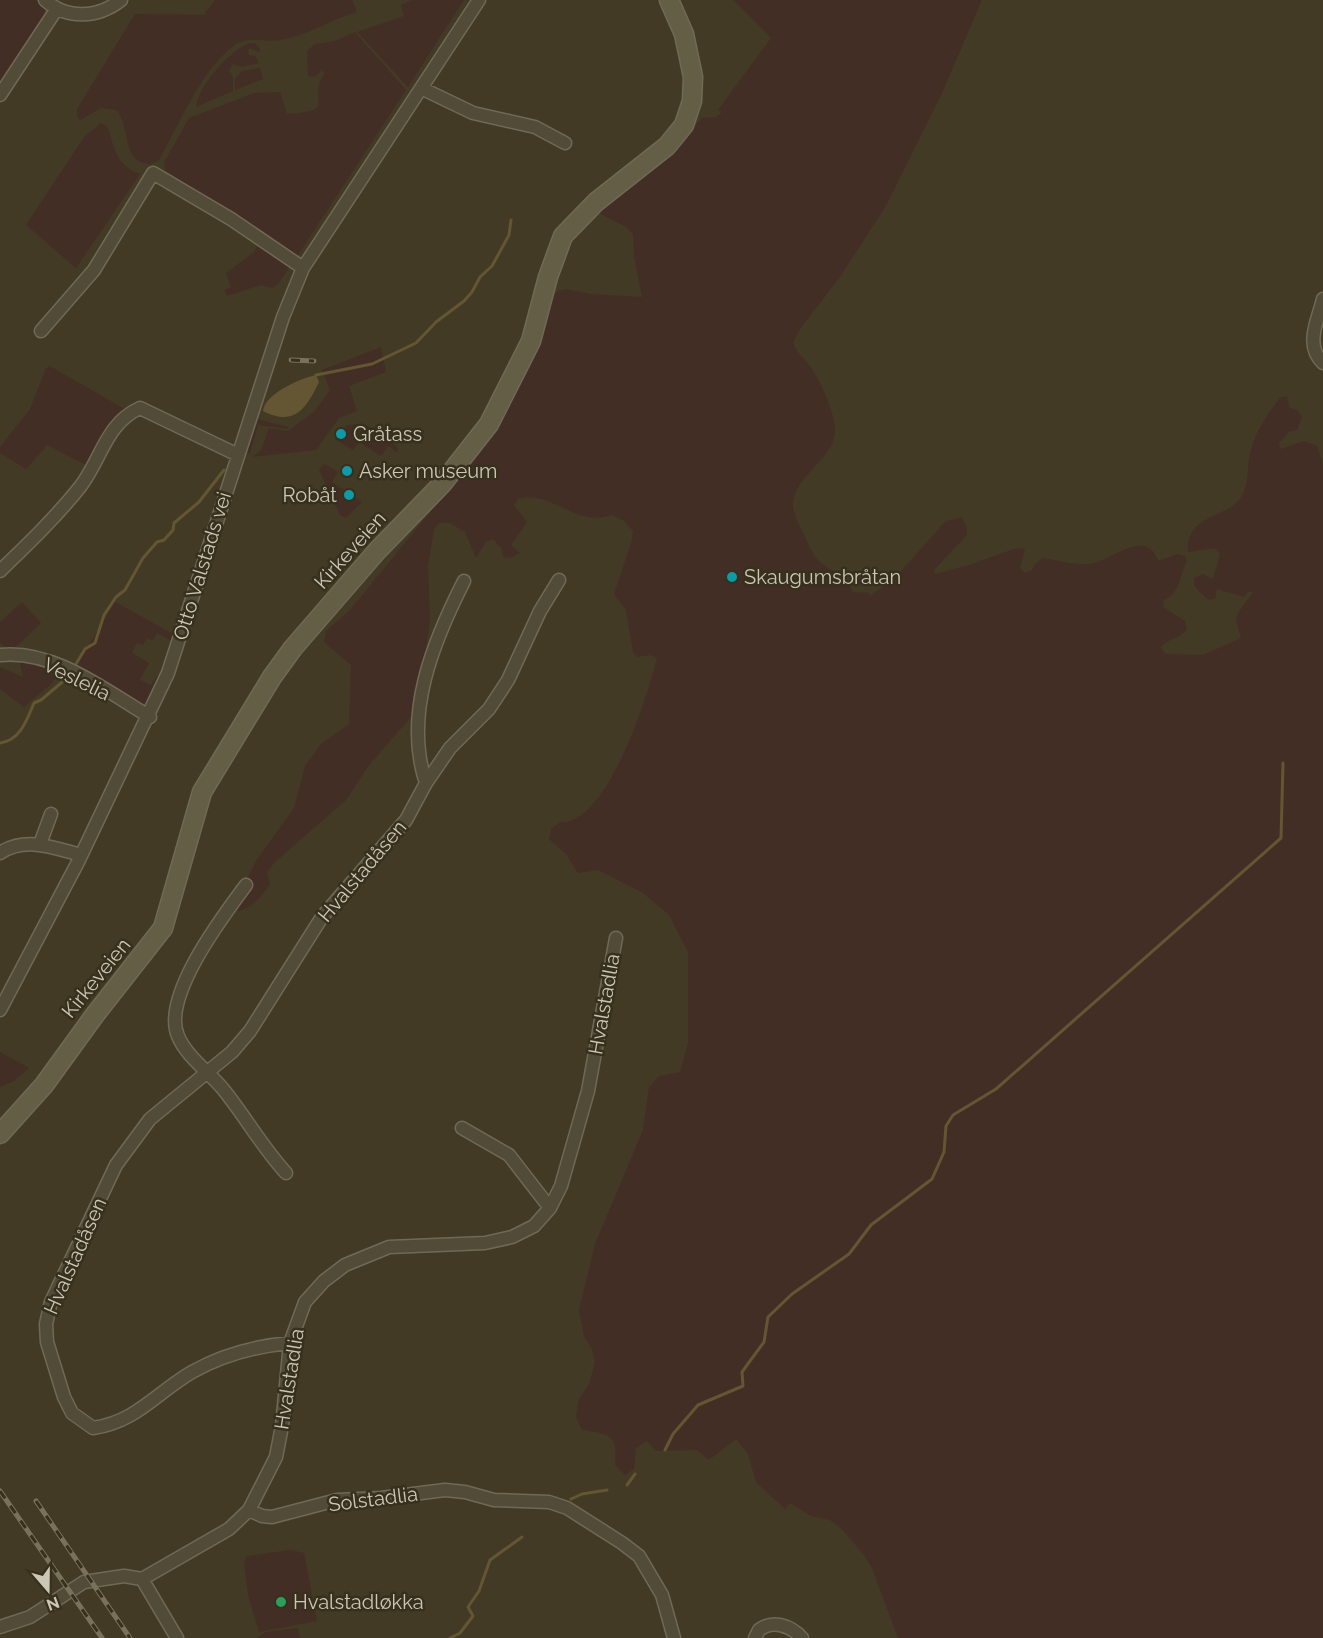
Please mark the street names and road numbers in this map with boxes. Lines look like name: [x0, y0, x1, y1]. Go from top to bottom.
street label: Otto Valstads vei: [168, 489, 236, 643]
street label: Kirkeveien: [309, 506, 391, 594]
street label: Veslelia: [40, 653, 114, 705]
street label: Hvalstadåsen: [313, 815, 411, 927]
street label: Kirkeveien: [57, 933, 135, 1023]
street label: Hvalstadlia: [583, 952, 625, 1056]
street label: Hvalstadåsen: [39, 1194, 111, 1318]
street label: Hvalstadlia: [269, 1327, 309, 1431]
street label: Solstadlia: [327, 1482, 419, 1516]

